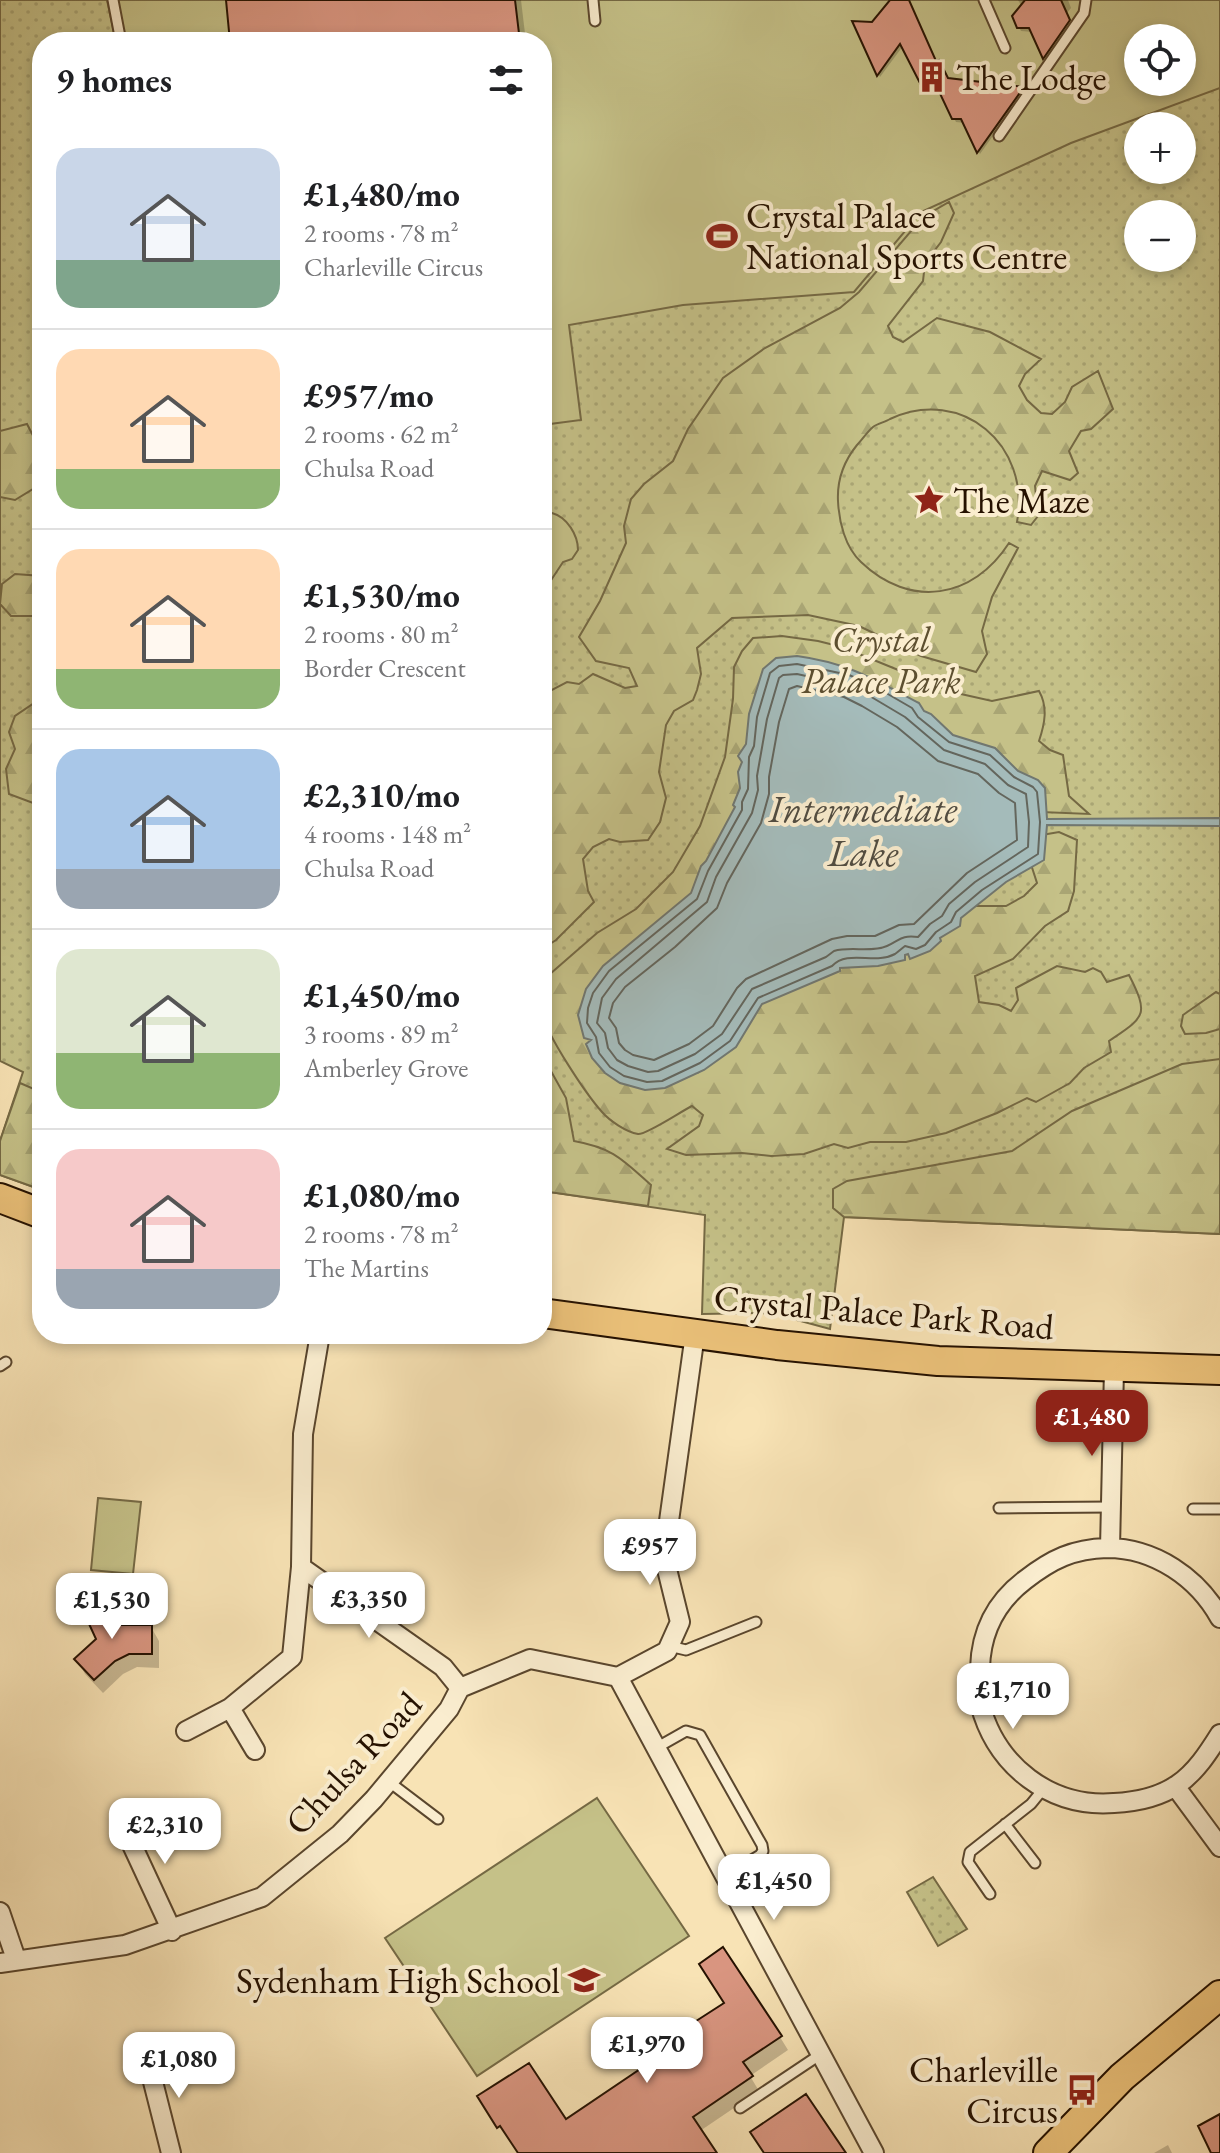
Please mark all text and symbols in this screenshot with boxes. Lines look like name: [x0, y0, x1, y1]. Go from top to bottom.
map controls: [1124, 24, 1196, 272]
button: locate: [1124, 24, 1196, 96]
place label: The Lodge: [956, 54, 1107, 101]
text: 9 homes: [56, 58, 172, 102]
icon: filters: [484, 58, 528, 102]
building icon: The Lodge: [915, 60, 949, 94]
button: +: [1124, 112, 1196, 184]
text: £1,480/mo: [304, 172, 460, 216]
icon: home: [120, 180, 216, 276]
place label: Crystal Palace National Sports Centre: [746, 192, 1067, 280]
button: −: [1124, 200, 1196, 272]
text: 2 rooms · 78 m²: [304, 216, 459, 250]
sports icon: Crystal Palace National Sports Centre: [705, 219, 739, 253]
text: Charleville Circus: [304, 250, 483, 284]
text: £957/mo: [304, 373, 434, 417]
icon: home: [120, 381, 216, 477]
text: 2 rooms · 62 m²: [304, 417, 459, 451]
text: Chulsa Road: [304, 451, 434, 485]
place label: The Maze: [953, 477, 1090, 524]
place icon: The Maze: [912, 483, 946, 517]
text: £1,530/mo: [304, 573, 460, 617]
icon: home: [120, 581, 216, 677]
park label: Crystal Palace Park: [801, 616, 961, 704]
text: 2 rooms · 80 m²: [304, 617, 459, 651]
text: Border Crescent: [304, 651, 466, 685]
text: £2,310/mo: [304, 773, 460, 817]
icon: home: [120, 781, 216, 877]
water label: Intermediate Lake: [768, 784, 958, 877]
text: 4 rooms · 148 m²: [304, 817, 471, 851]
text: Chulsa Road: [304, 851, 434, 885]
text: £1,450/mo: [304, 973, 460, 1017]
icon: home: [120, 981, 216, 1077]
text: 3 rooms · 89 m²: [304, 1017, 459, 1051]
text: Amberley Grove: [304, 1051, 468, 1085]
text: £1,080/mo: [304, 1173, 460, 1217]
icon: home: [120, 1181, 216, 1277]
text: 2 rooms · 78 m²: [304, 1217, 459, 1251]
text: The Martins: [304, 1251, 429, 1285]
street label: Crystal Palace Park Road: [712, 1274, 1057, 1350]
pin: £1,480: [1027, 1390, 1157, 1458]
text: £1,480: [1054, 1399, 1130, 1433]
pin: £957: [603, 1519, 697, 1587]
text: £957: [622, 1528, 678, 1562]
pin: £3,350: [304, 1572, 434, 1640]
pin: £1,530: [47, 1573, 177, 1641]
text: £3,350: [331, 1581, 407, 1615]
text: £1,530: [74, 1582, 150, 1616]
pin: £1,710: [948, 1663, 1078, 1731]
text: £1,710: [975, 1672, 1051, 1706]
street label: Chulsa Road: [274, 1680, 432, 1845]
pin: £2,310: [100, 1798, 230, 1866]
text: £2,310: [127, 1807, 203, 1841]
pin: £1,450: [709, 1854, 839, 1922]
text: £1,450: [736, 1863, 812, 1897]
place label: Sydenham High School: [236, 1957, 560, 2004]
school or university icon: Sydenham High School: [567, 1963, 601, 1997]
pin: £1,970: [582, 2017, 712, 2085]
text: £1,970: [609, 2026, 685, 2060]
pin: £1,080: [114, 2032, 244, 2100]
text: £1,080: [141, 2041, 217, 2075]
place label: Charleville Circus: [909, 2046, 1058, 2134]
bus stop icon: Charleville Circus: [1065, 2073, 1099, 2107]

